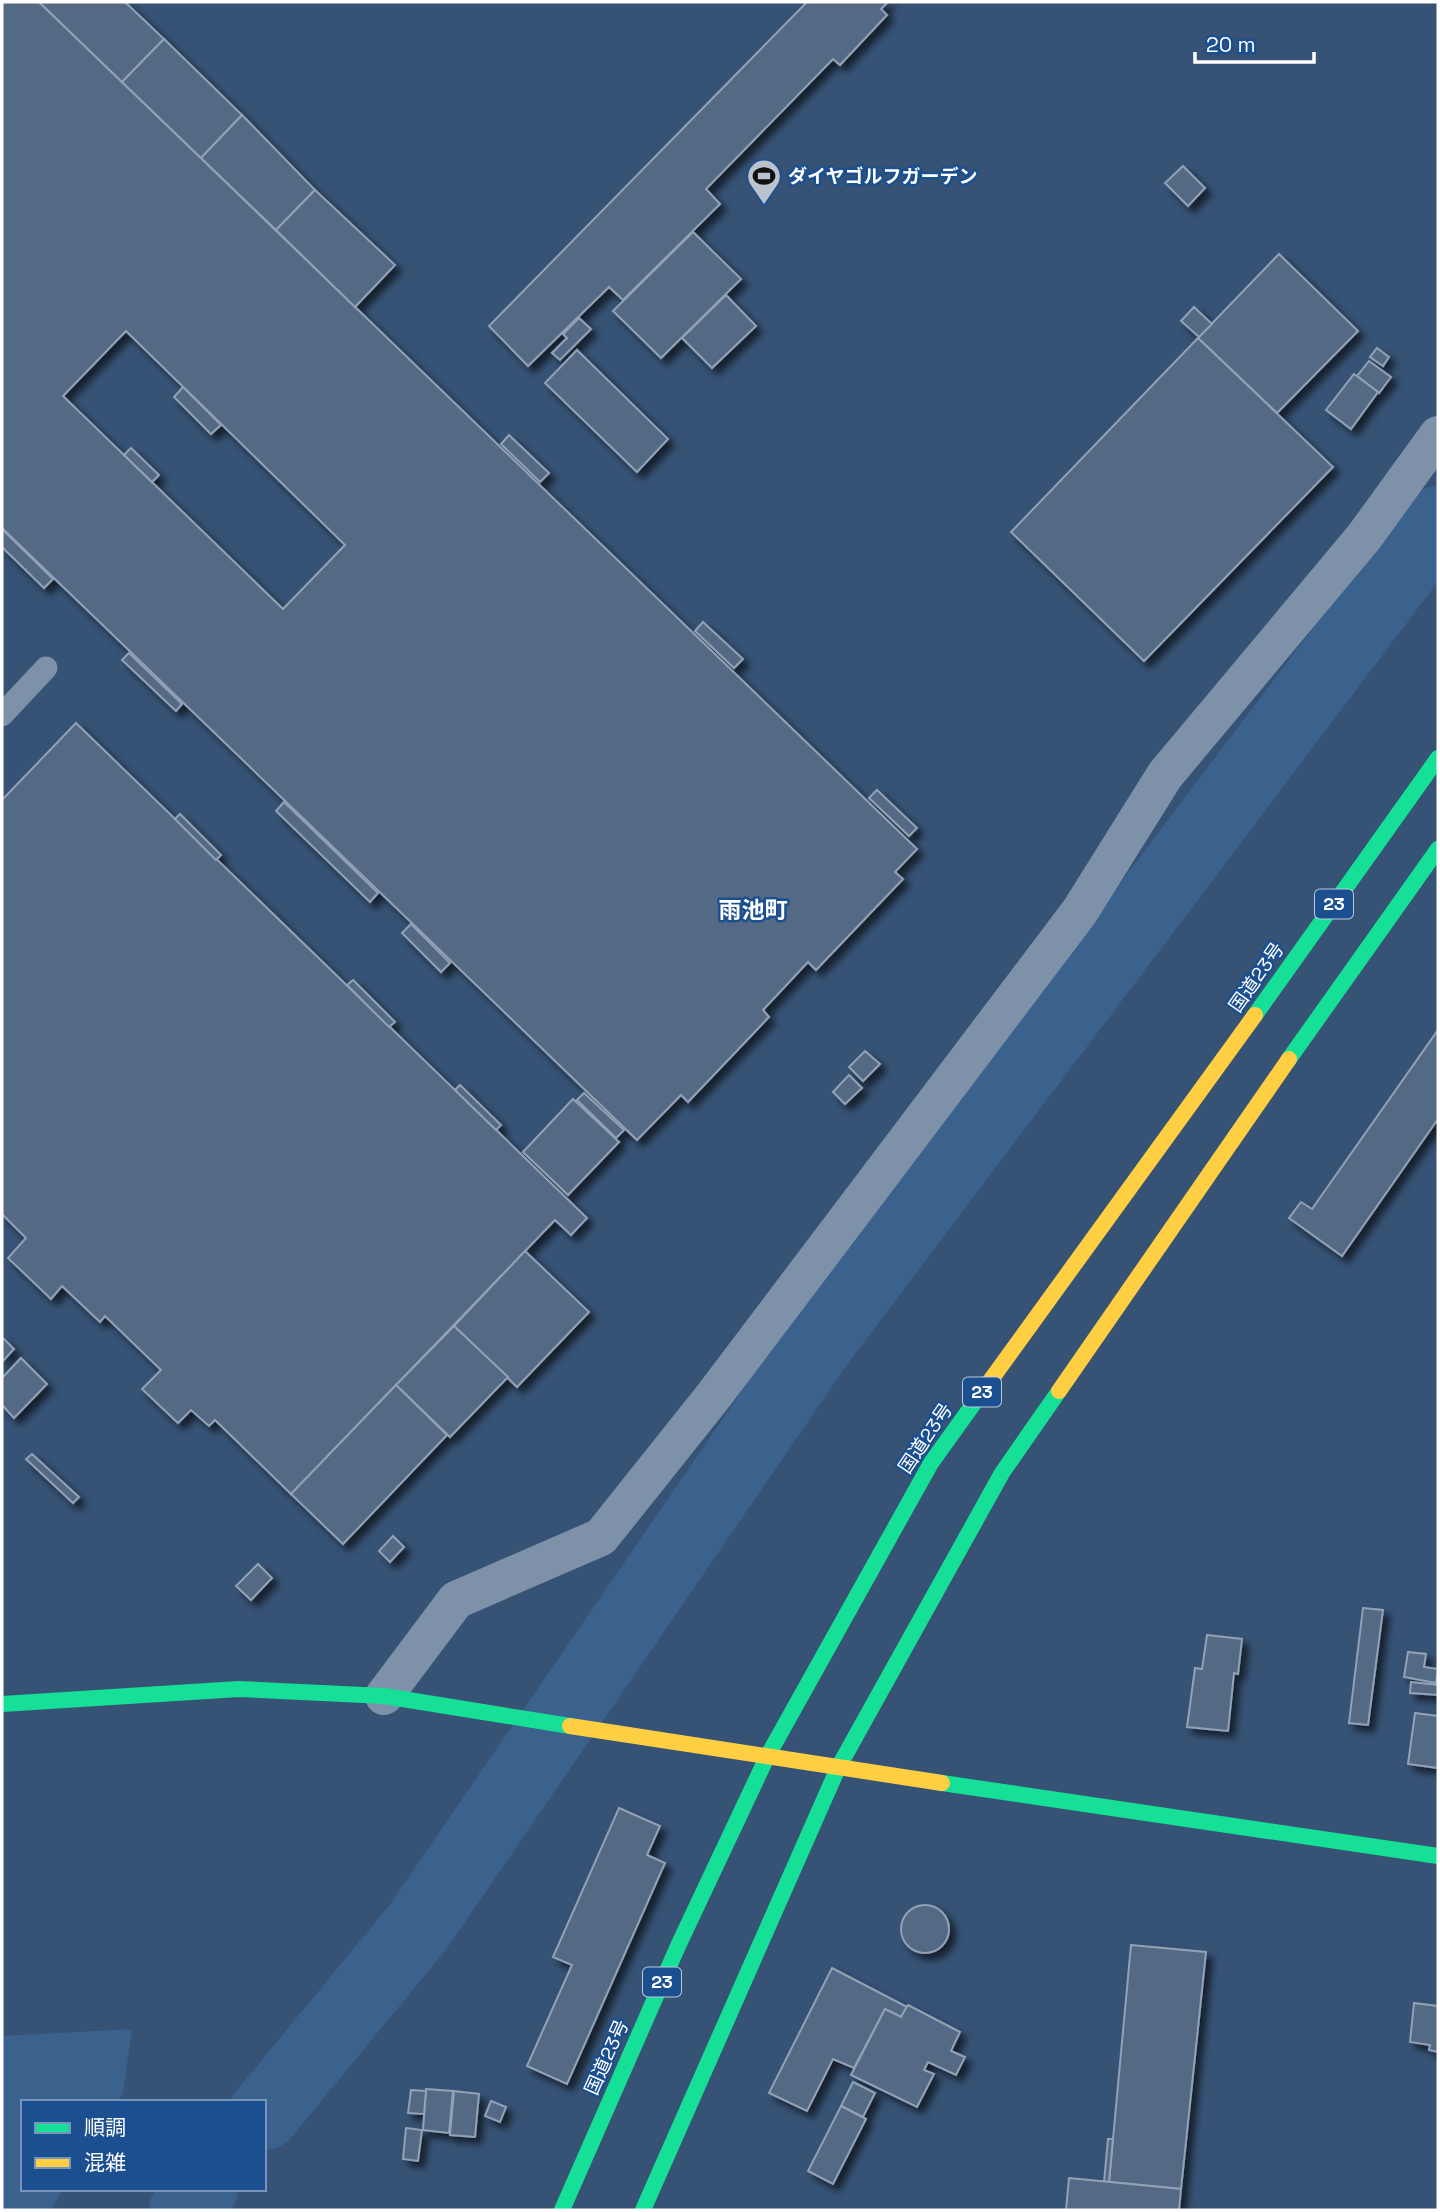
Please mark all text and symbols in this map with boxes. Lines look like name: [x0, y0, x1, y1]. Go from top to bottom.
scale bar: [1195, 21, 1314, 65]
text: 20 m: [1206, 31, 1256, 58]
sports icon: ダイヤゴルフガーデン: [745, 157, 783, 206]
place label: ダイヤゴルフガーデン: [788, 164, 977, 189]
road number: 23: [1315, 890, 1353, 918]
district label: 雨池町: [719, 895, 788, 925]
street label: 国道23号: [1223, 937, 1290, 1017]
road number: 23: [963, 1378, 1001, 1406]
street label: 国道23号: [893, 1398, 958, 1478]
road number: 23: [643, 1968, 681, 1996]
street label: 国道23号: [579, 2016, 634, 2099]
legend: [21, 2100, 266, 2191]
text: 順調: [84, 2114, 126, 2141]
text: 混雑: [84, 2149, 126, 2176]

